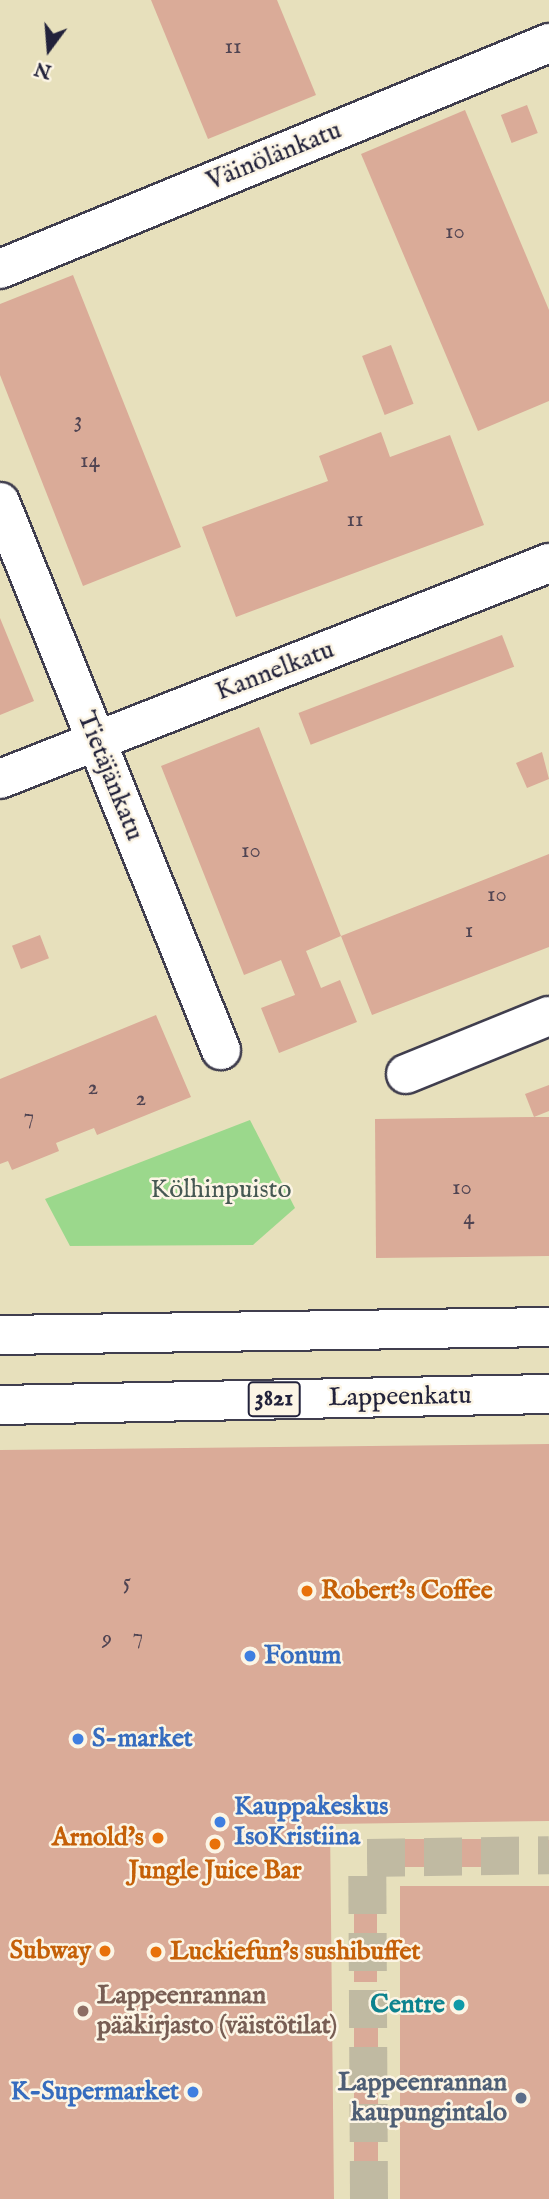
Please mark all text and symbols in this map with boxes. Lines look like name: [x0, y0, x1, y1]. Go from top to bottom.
north arrow: [14, 14, 84, 84]
house number: 11: [224, 33, 242, 61]
text: N: [32, 55, 54, 83]
street label: Väinölänkatu: [202, 115, 346, 197]
house number: 10: [445, 218, 465, 246]
house number: 3: [74, 407, 82, 435]
house number: 14: [80, 447, 100, 475]
house number: 11: [346, 506, 364, 534]
street label: Kannelkatu: [211, 634, 339, 708]
street label: Tietäjänkatu: [70, 707, 150, 845]
house number: 10: [241, 837, 261, 865]
house number: 10: [487, 881, 507, 909]
house number: 1: [465, 917, 473, 945]
house number: 2: [88, 1074, 98, 1102]
house number: 2: [136, 1085, 146, 1113]
house number: 7: [24, 1103, 34, 1131]
park label: Kölhinpuisto: [151, 1174, 291, 1206]
house number: 10: [452, 1174, 472, 1202]
house number: 4: [463, 1204, 475, 1232]
road number: 3821: [246, 1378, 302, 1420]
street label: Lappeenkatu: [328, 1380, 472, 1414]
house number: 5: [123, 1569, 131, 1597]
place label: Robert's Coffee: [321, 1575, 493, 1607]
marker: Robert's Coffee: [299, 1583, 315, 1599]
house number: 7: [133, 1623, 143, 1651]
house number: 9: [102, 1625, 112, 1653]
place label: Fonum: [264, 1640, 341, 1672]
marker: Fonum: [242, 1648, 258, 1664]
place label: S-market: [92, 1723, 193, 1755]
marker: S-market: [70, 1731, 86, 1747]
place label: Kauppakeskus IsoKristiina: [234, 1791, 388, 1853]
marker: Kauppakeskus IsoKristiina: [212, 1814, 228, 1830]
place label: Arnold's: [52, 1822, 144, 1854]
marker: Arnold's: [150, 1830, 166, 1846]
marker: Jungle Juice Bar: [207, 1836, 223, 1852]
place label: Jungle Juice Bar: [129, 1855, 301, 1887]
place label: Subway: [10, 1935, 91, 1967]
place label: Luckiefun's sushibuffet: [170, 1936, 420, 1968]
marker: Subway: [97, 1943, 113, 1959]
marker: Luckiefun's sushibuffet: [148, 1944, 164, 1960]
place label: Lappeenrannan pääkirjasto (väistötilat): [97, 1980, 337, 2042]
place label: Centre: [370, 1989, 445, 2021]
marker: Centre: [451, 1997, 467, 2013]
marker: Lappeenrannan pääkirjasto (väistötilat): [75, 2003, 91, 2019]
place label: Lappeenrannan kaupungintalo: [338, 2067, 507, 2128]
place label: K-Supermarket: [10, 2076, 179, 2108]
marker: K-Supermarket: [185, 2084, 201, 2100]
marker: Lappeenrannan kaupungintalo: [513, 2090, 529, 2106]

